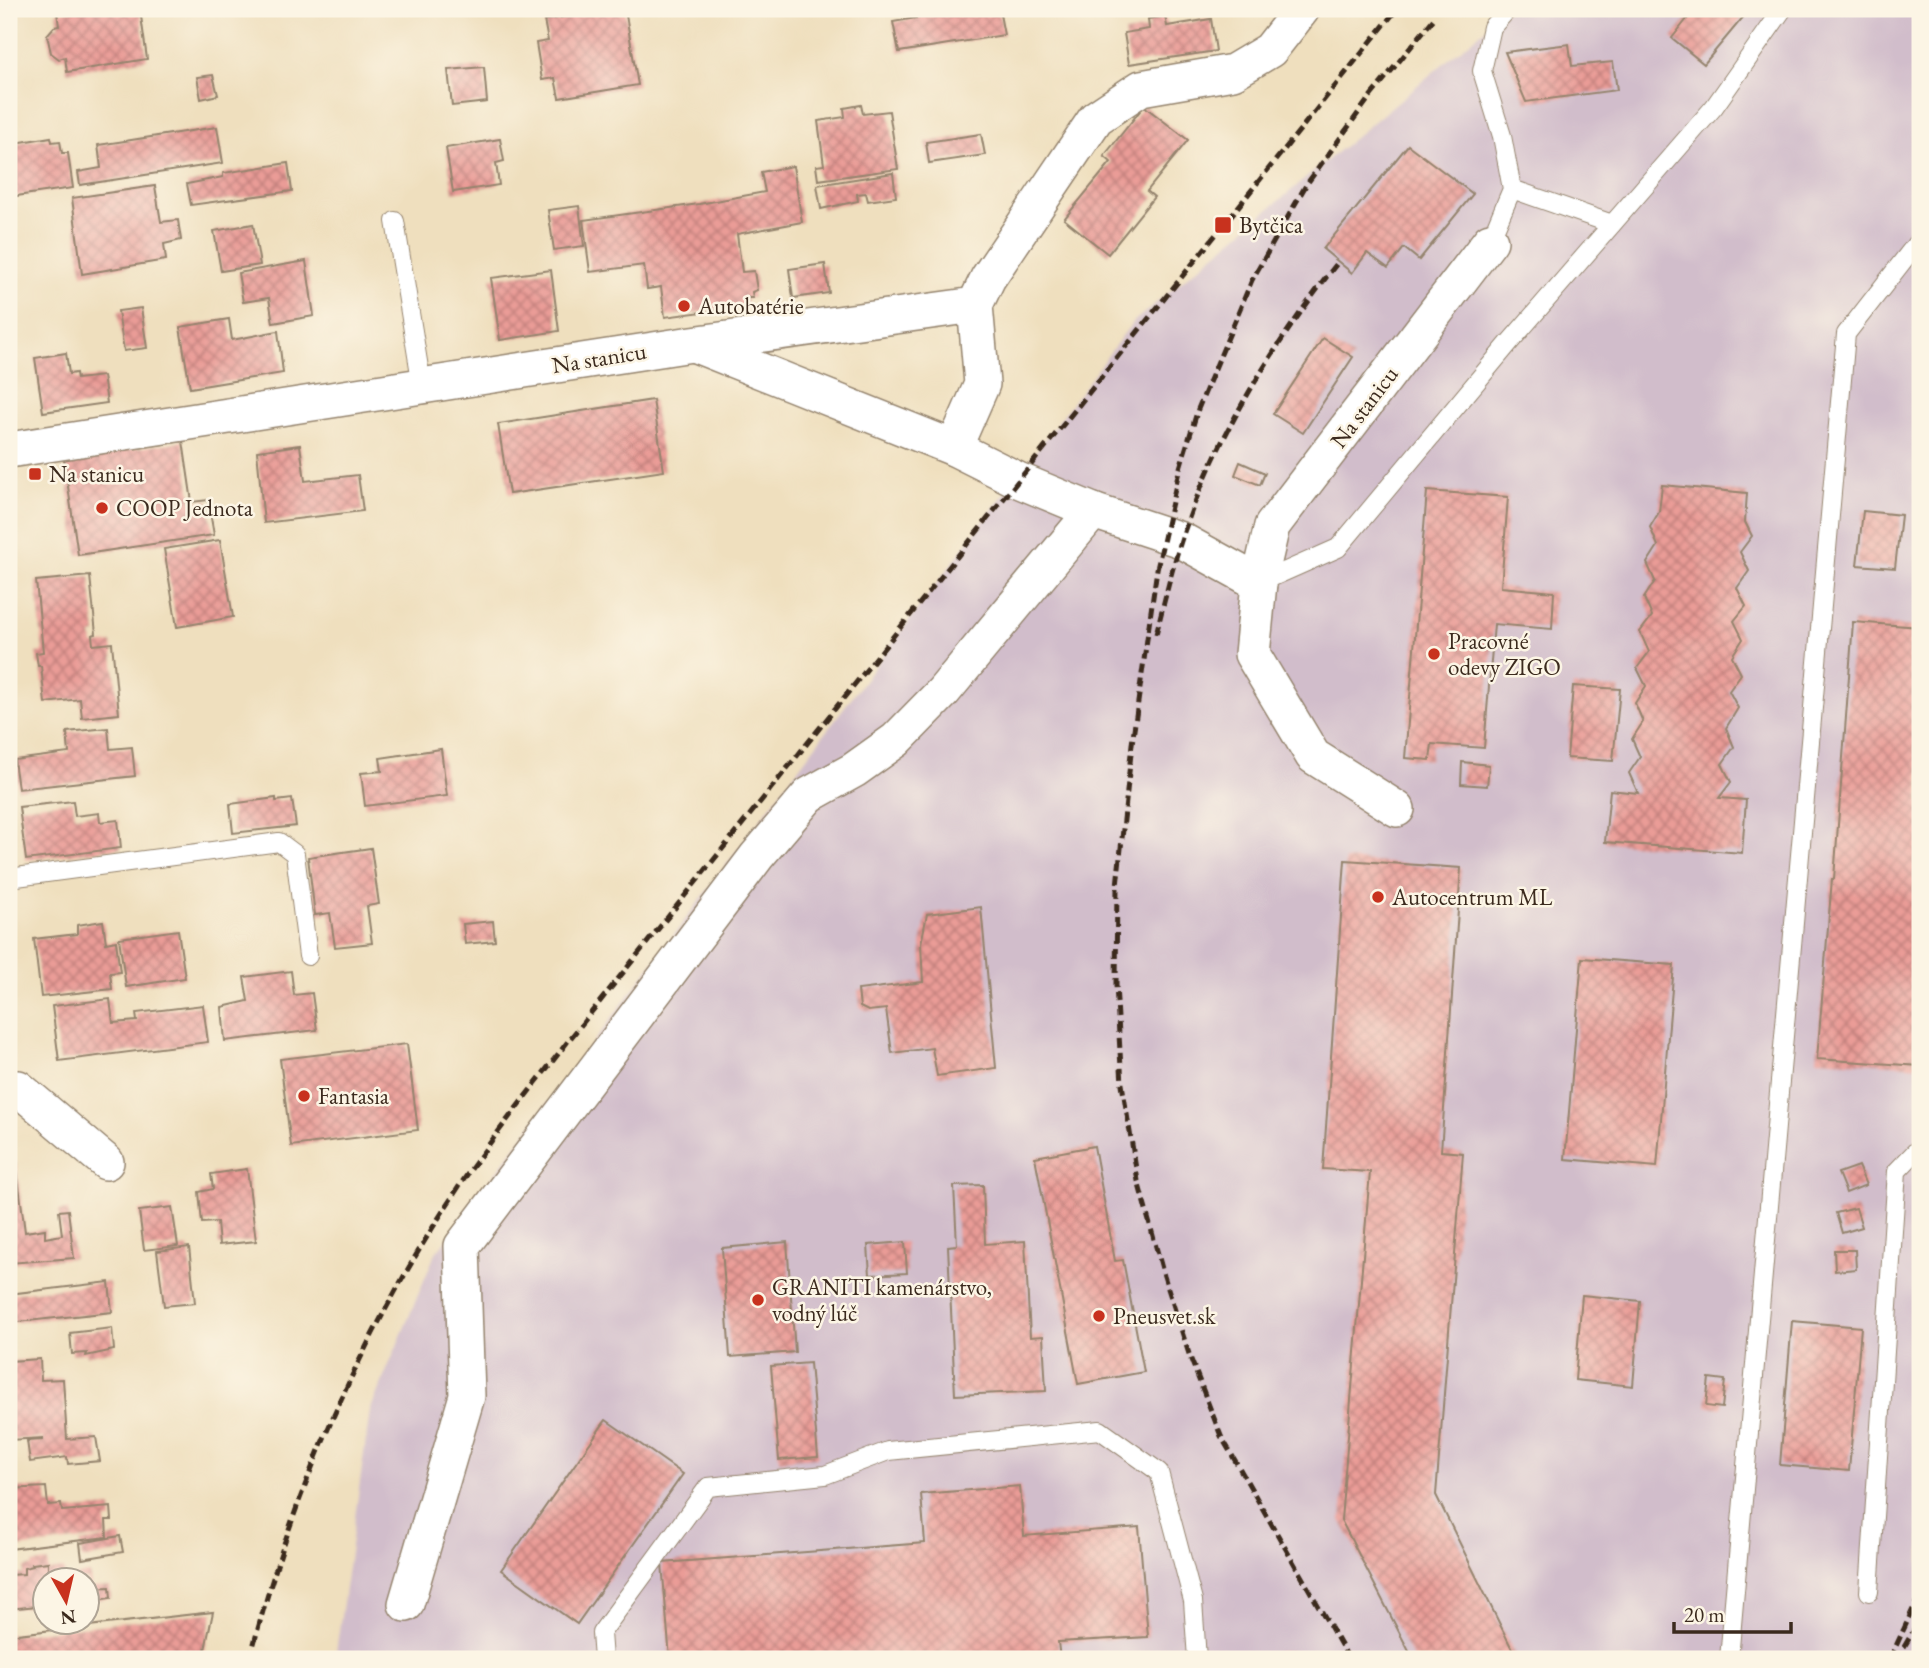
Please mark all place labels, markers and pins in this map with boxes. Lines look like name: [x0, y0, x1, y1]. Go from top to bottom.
place label: Bytčica: [1239, 210, 1304, 240]
marker: Bytčica: [1213, 215, 1233, 235]
place label: Autobatérie: [697, 291, 804, 321]
marker: Autobatérie: [676, 298, 692, 314]
place label: Na stanicu: [49, 459, 144, 489]
marker: Na stanicu: [27, 466, 43, 482]
place label: COOP Jednota: [116, 493, 254, 523]
marker: COOP Jednota: [94, 500, 110, 516]
place label: Pracovné odevy ZIGO: [1448, 626, 1561, 682]
marker: Pracovné odevy ZIGO: [1426, 646, 1442, 662]
place label: Autocentrum ML: [1391, 882, 1553, 912]
marker: Autocentrum ML: [1370, 889, 1386, 905]
place label: Fantasia: [318, 1081, 390, 1111]
marker: Fantasia: [296, 1088, 312, 1104]
place label: GRANITI kamenárstvo, vodný lúč: [772, 1272, 992, 1328]
marker: GRANITI kamenárstvo, vodný lúč: [750, 1292, 766, 1308]
place label: Pneusvet.sk: [1113, 1301, 1217, 1331]
marker: Pneusvet.sk: [1091, 1308, 1107, 1324]

